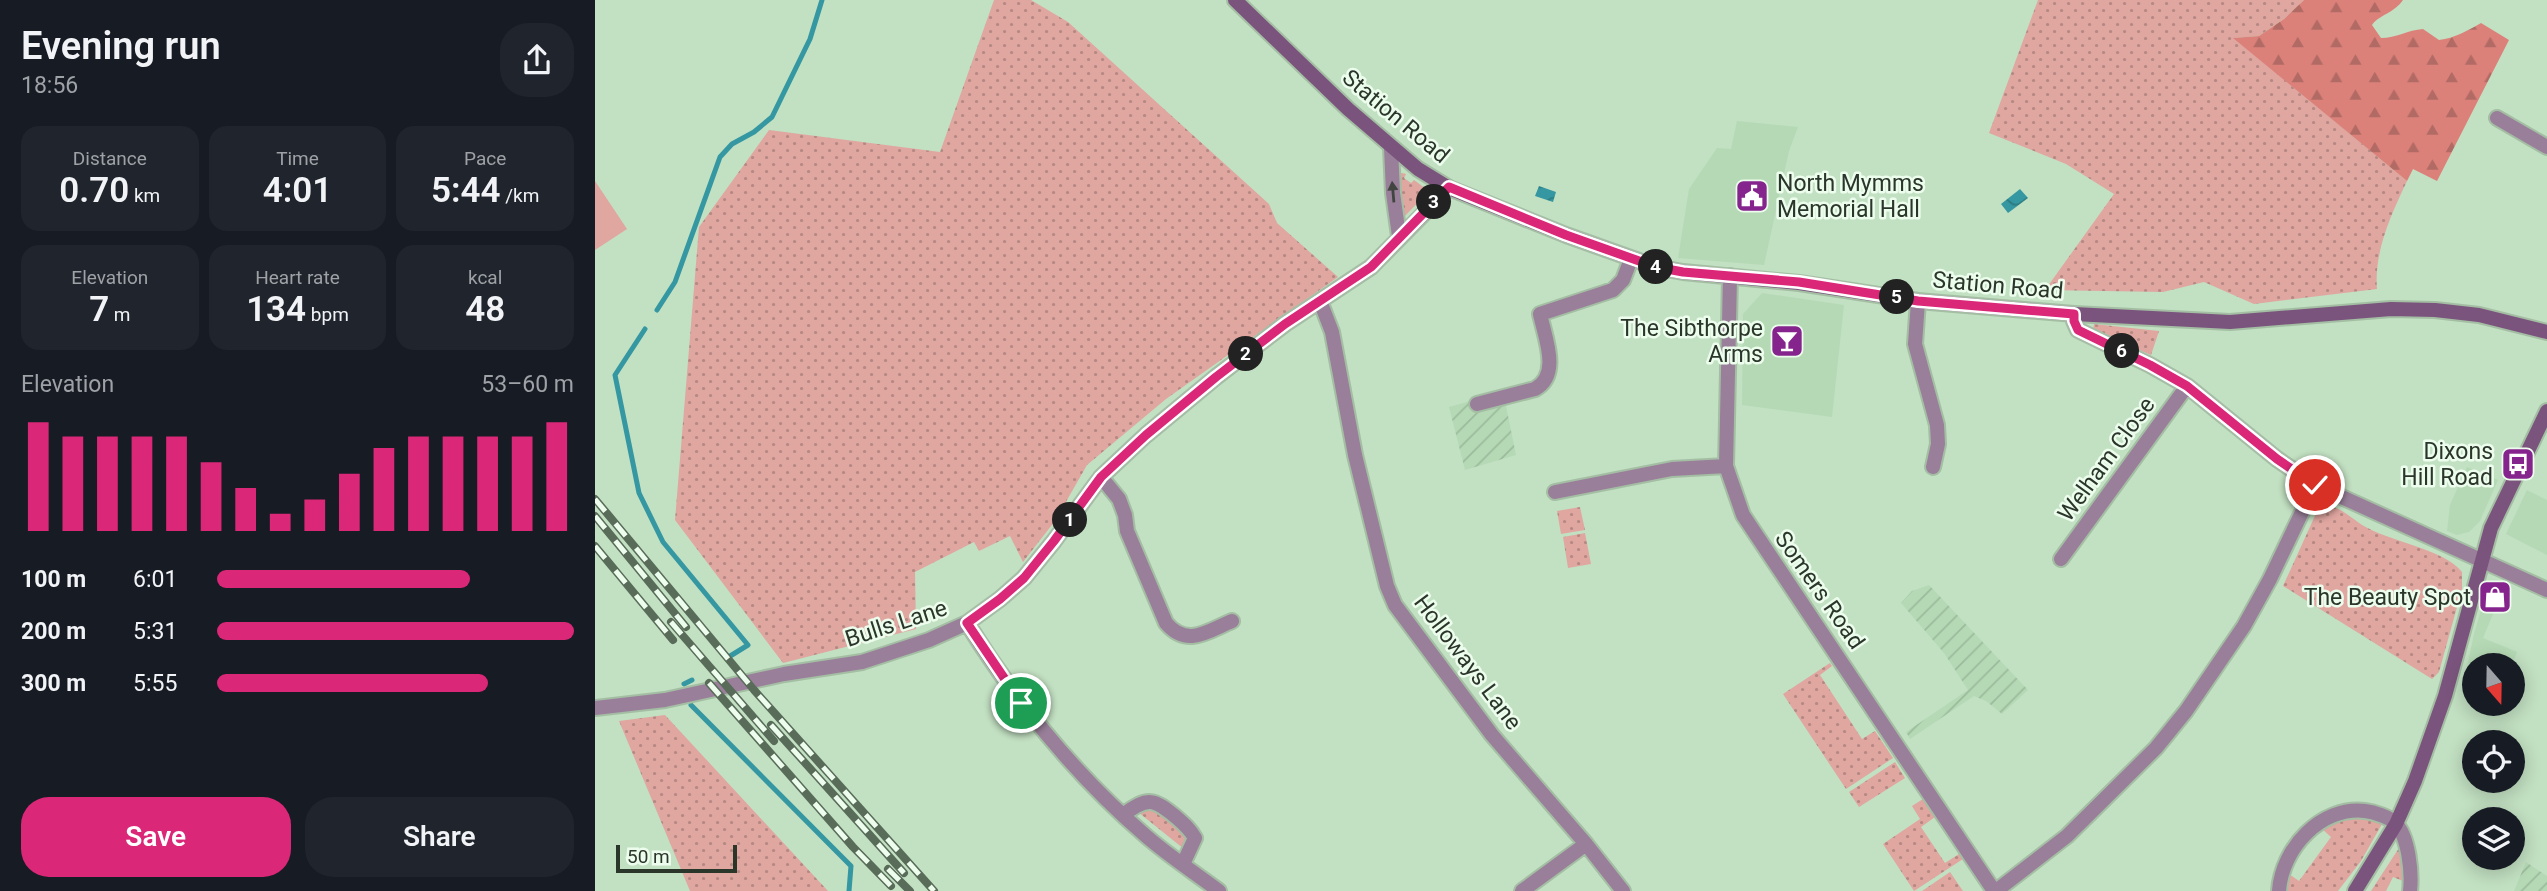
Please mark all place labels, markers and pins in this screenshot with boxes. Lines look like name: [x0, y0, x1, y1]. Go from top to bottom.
place label: North Mymms Memorial Hall: [1777, 170, 1924, 223]
public building icon: North Mymms Memorial Hall: [1733, 177, 1771, 215]
pin: 3: [1417, 184, 1451, 220]
pin: 4: [1639, 250, 1673, 284]
pin: 5: [1879, 280, 1915, 314]
place label: The Sibthorpe Arms: [1620, 315, 1763, 368]
bar icon: The Sibthorpe Arms: [1768, 322, 1806, 360]
pin: 6: [2105, 334, 2139, 368]
pin: 2: [1229, 336, 1263, 372]
place label: Dixons Hill Road: [2401, 438, 2493, 491]
bus stop icon: Dixons Hill Road: [2499, 445, 2537, 483]
pin: [2285, 455, 2345, 515]
pin: 1: [1053, 503, 1087, 538]
shop icon: The Beauty Spot: [2476, 578, 2514, 616]
place label: The Beauty Spot: [2304, 584, 2471, 611]
pin: [991, 673, 1051, 733]

